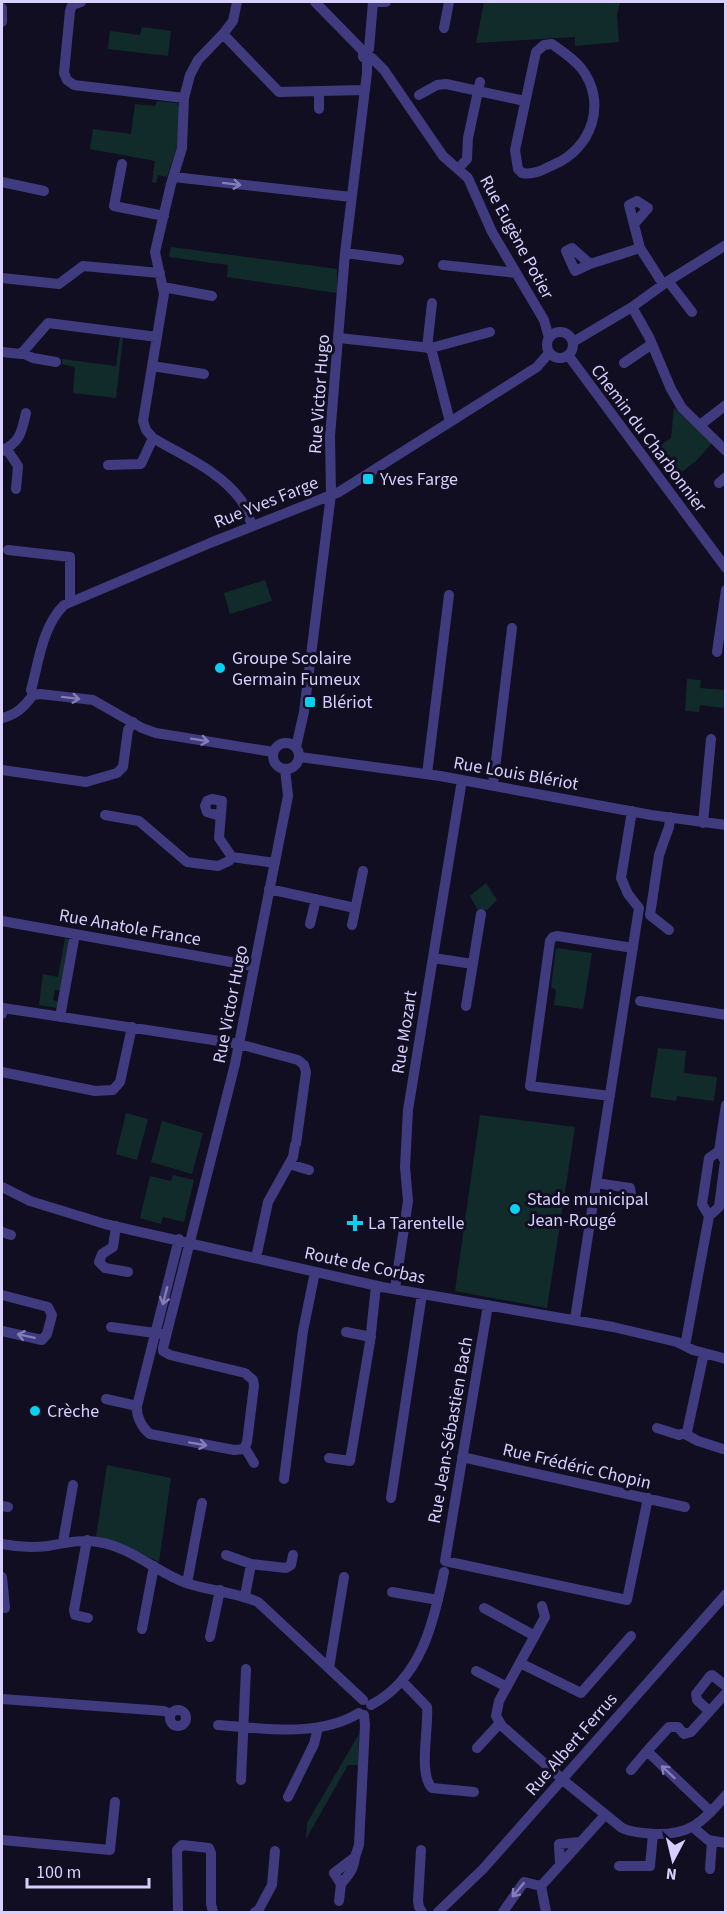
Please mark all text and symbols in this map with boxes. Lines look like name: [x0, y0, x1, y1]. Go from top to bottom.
street label: Rue Eugène Potier: [473, 171, 560, 304]
one-way arrow: [222, 178, 242, 189]
street label: Rue Victor Hugo: [303, 333, 336, 455]
street label: Chemin du Charbonnier: [585, 359, 713, 518]
place label: Yves Farge: [379, 467, 458, 492]
street label: Rue Yves Farge: [210, 470, 322, 535]
marker: Yves Farge: [361, 472, 375, 486]
place label: Groupe Scolaire Germain Fumeux: [232, 646, 360, 692]
marker: Groupe Scolaire Germain Fumeux: [213, 661, 227, 675]
place label: Blériot: [322, 690, 372, 715]
one-way arrow: [61, 692, 81, 703]
marker: Blériot: [303, 695, 317, 709]
one-way arrow: [190, 735, 210, 746]
street label: Rue Louis Blériot: [451, 750, 580, 797]
street label: Rue Anatole France: [57, 903, 203, 952]
street label: Rue Victor Hugo: [207, 943, 254, 1065]
street label: Rue Mozart: [386, 989, 423, 1075]
place label: Stade municipal Jean-Rougé: [527, 1187, 649, 1233]
marker: Stade municipal Jean-Rougé: [508, 1202, 522, 1216]
place label: La Tarentelle: [368, 1211, 465, 1236]
marker: La Tarentelle: [346, 1214, 364, 1232]
street label: Route de Corbas: [302, 1240, 428, 1291]
one-way arrow: [159, 1286, 171, 1305]
one-way arrow: [17, 1330, 36, 1342]
street label: Rue Jean-Sébastien Bach: [422, 1335, 479, 1525]
place label: Crèche: [47, 1399, 99, 1424]
marker: Crèche: [28, 1404, 42, 1418]
street label: Rue Frédéric Chopin: [500, 1437, 654, 1496]
one-way arrow: [187, 1439, 207, 1450]
street label: Rue Albert Ferrus: [520, 1687, 623, 1801]
one-way arrow: [661, 1764, 676, 1779]
north arrow: [643, 1830, 703, 1890]
scale bar: [27, 1851, 148, 1889]
text: 100 m: [36, 1860, 81, 1885]
text: N: [665, 1862, 678, 1885]
one-way arrow: [512, 1882, 525, 1898]

